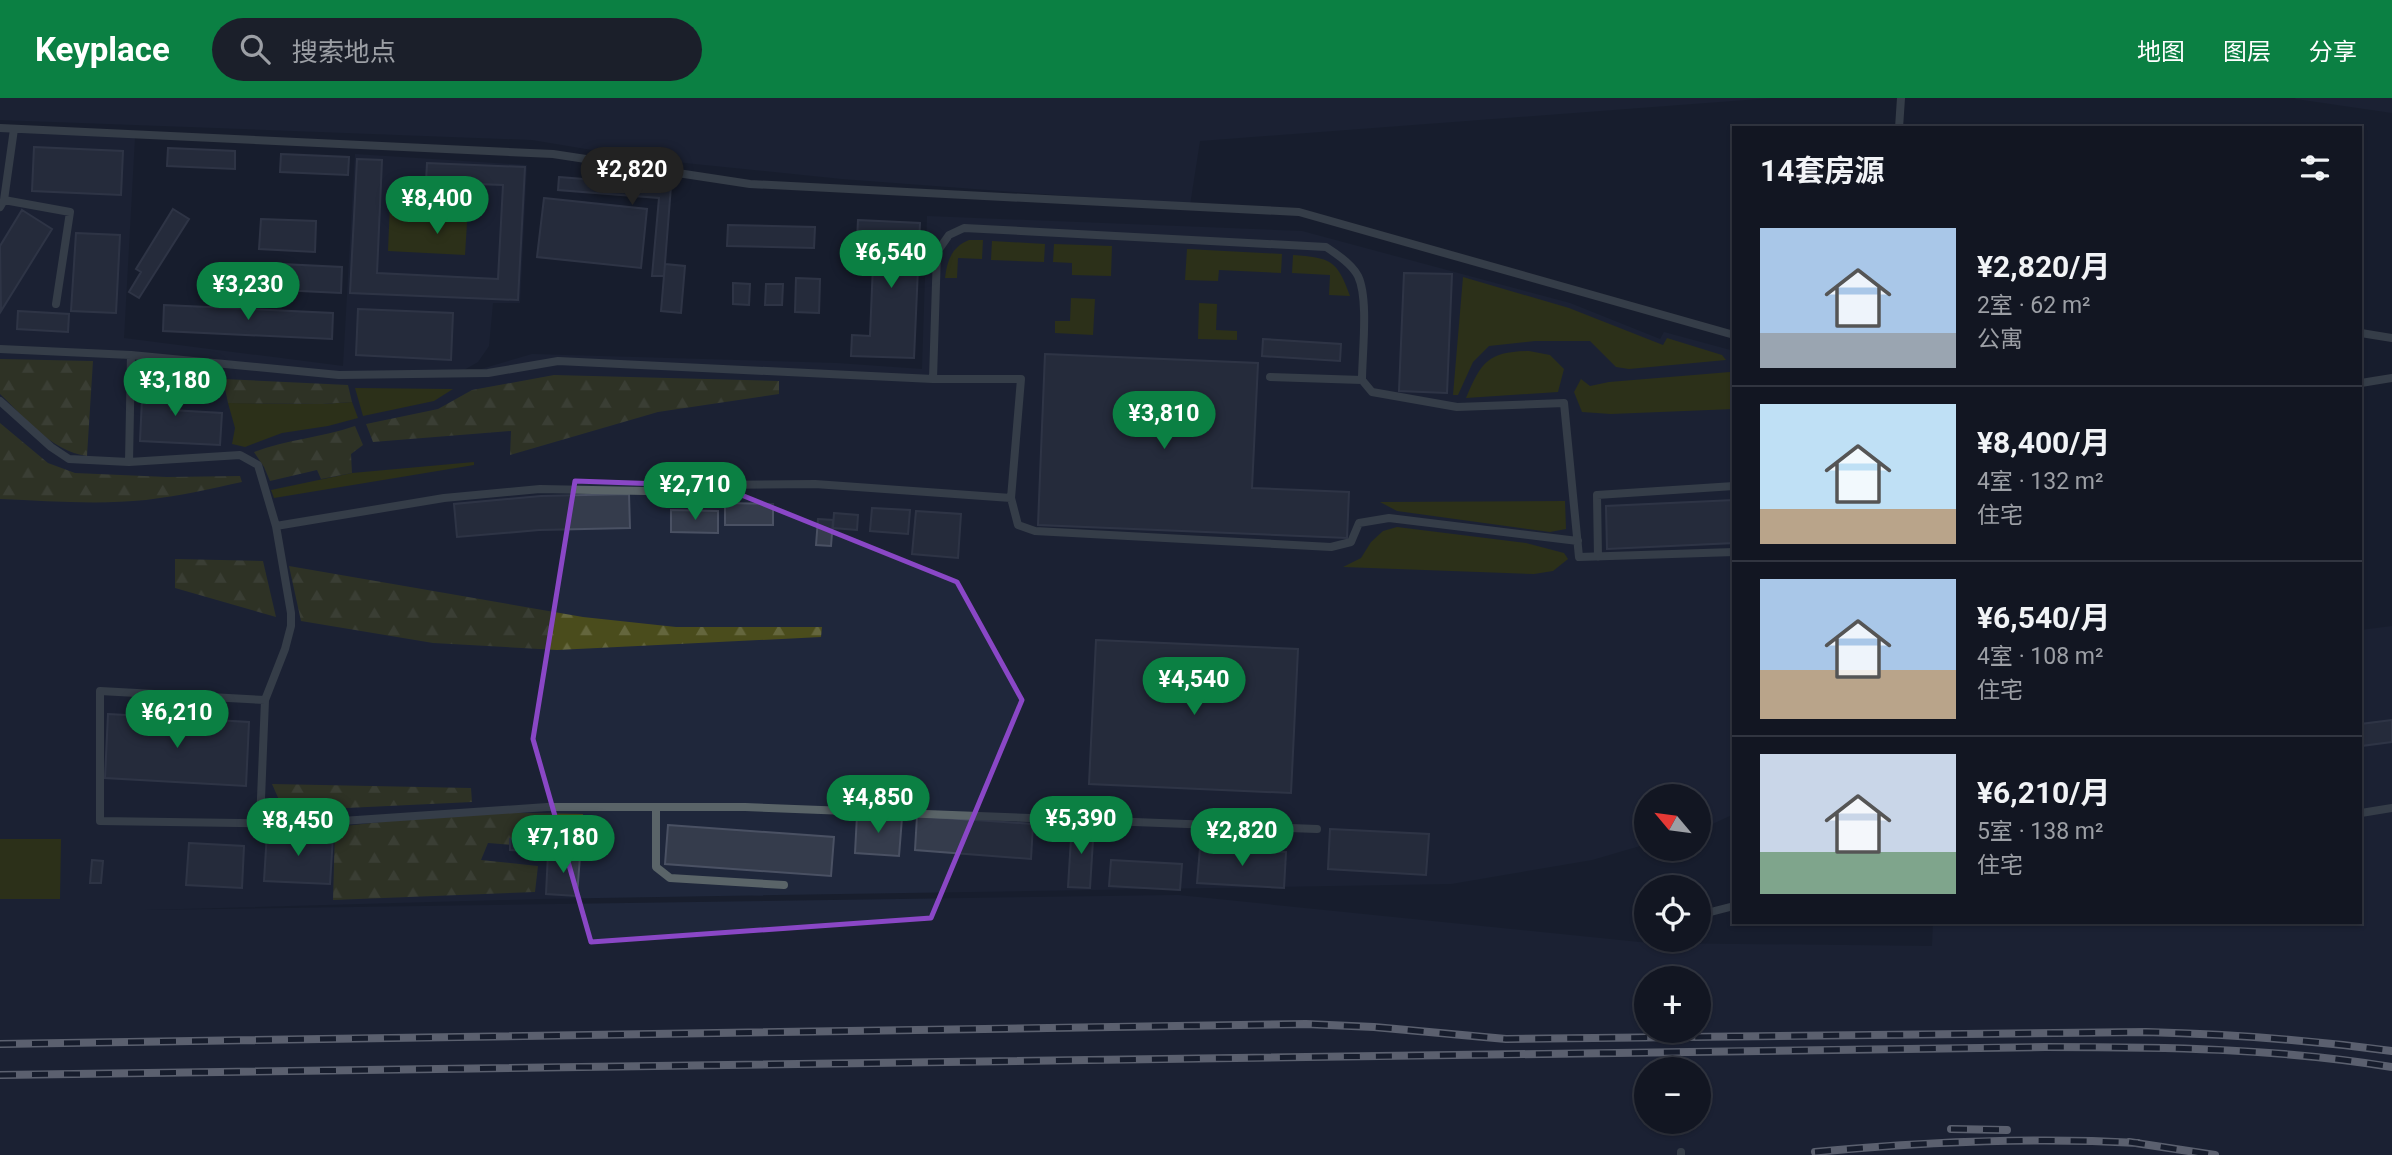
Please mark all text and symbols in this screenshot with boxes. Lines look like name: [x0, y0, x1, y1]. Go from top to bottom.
search box: [212, 18, 702, 81]
text: Keyplace: [35, 30, 170, 69]
icon: search: [236, 30, 274, 68]
text: 搜索地点: [292, 37, 396, 67]
text: 地图: [2137, 38, 2185, 66]
text: 图层: [2223, 38, 2271, 66]
text: 分享: [2309, 38, 2357, 66]
pin: ¥2,820: [575, 148, 689, 207]
icon: filters: [2296, 149, 2334, 187]
text: 14套房源: [1760, 153, 1884, 188]
text: ¥2,820: [597, 156, 667, 183]
pin: ¥8,400: [380, 176, 494, 236]
text: ¥8,400: [402, 185, 472, 212]
pin: ¥6,540: [834, 230, 948, 290]
text: ¥6,540: [856, 239, 926, 266]
text: ¥2,820/月: [1977, 249, 2110, 284]
icon: home: [1816, 256, 1900, 340]
pin: ¥3,230: [191, 262, 305, 322]
text: ¥3,230: [213, 271, 283, 298]
text: 2室 · 62 m²: [1977, 292, 2091, 319]
text: 公寓: [1977, 326, 2023, 353]
pin: ¥3,180: [118, 358, 232, 418]
text: ¥3,180: [140, 367, 210, 394]
pin: ¥3,810: [1107, 392, 1221, 451]
text: ¥3,810: [1129, 400, 1199, 427]
text: ¥8,400/月: [1977, 425, 2110, 460]
icon: home: [1816, 432, 1900, 516]
pin: ¥2,710: [638, 462, 752, 522]
text: 4室 · 132 m²: [1977, 468, 2103, 495]
text: ¥2,710: [660, 471, 730, 498]
text: 住宅: [1977, 502, 2023, 529]
text: ¥6,540/月: [1977, 600, 2110, 635]
icon: home: [1816, 607, 1900, 691]
text: 4室 · 108 m²: [1977, 643, 2103, 670]
pin: ¥4,540: [1137, 658, 1251, 717]
text: ¥4,540: [1159, 666, 1229, 693]
text: 住宅: [1977, 677, 2023, 704]
pin: ¥6,210: [120, 690, 234, 750]
text: ¥6,210: [142, 699, 212, 726]
text: ¥6,210/月: [1977, 775, 2110, 810]
pin: ¥4,850: [821, 776, 935, 835]
icon: home: [1816, 782, 1900, 866]
text: ¥4,850: [843, 784, 913, 811]
north arrow: [1634, 784, 1712, 861]
map controls: [1634, 784, 1711, 1134]
pin: ¥5,390: [1024, 796, 1138, 856]
pin: ¥8,450: [241, 798, 355, 858]
text: ¥5,390: [1046, 805, 1116, 832]
text: ¥8,450: [263, 807, 333, 834]
pin: ¥2,820: [1185, 808, 1299, 868]
pin: ¥7,180: [506, 816, 620, 875]
text: ¥2,820: [1207, 817, 1277, 844]
text: 5室 · 138 m²: [1977, 818, 2103, 845]
text: ¥7,180: [528, 824, 598, 851]
text: 住宅: [1977, 852, 2023, 879]
button: locate: [1634, 875, 1711, 952]
button: +: [1634, 966, 1711, 1043]
button: −: [1634, 1057, 1711, 1134]

